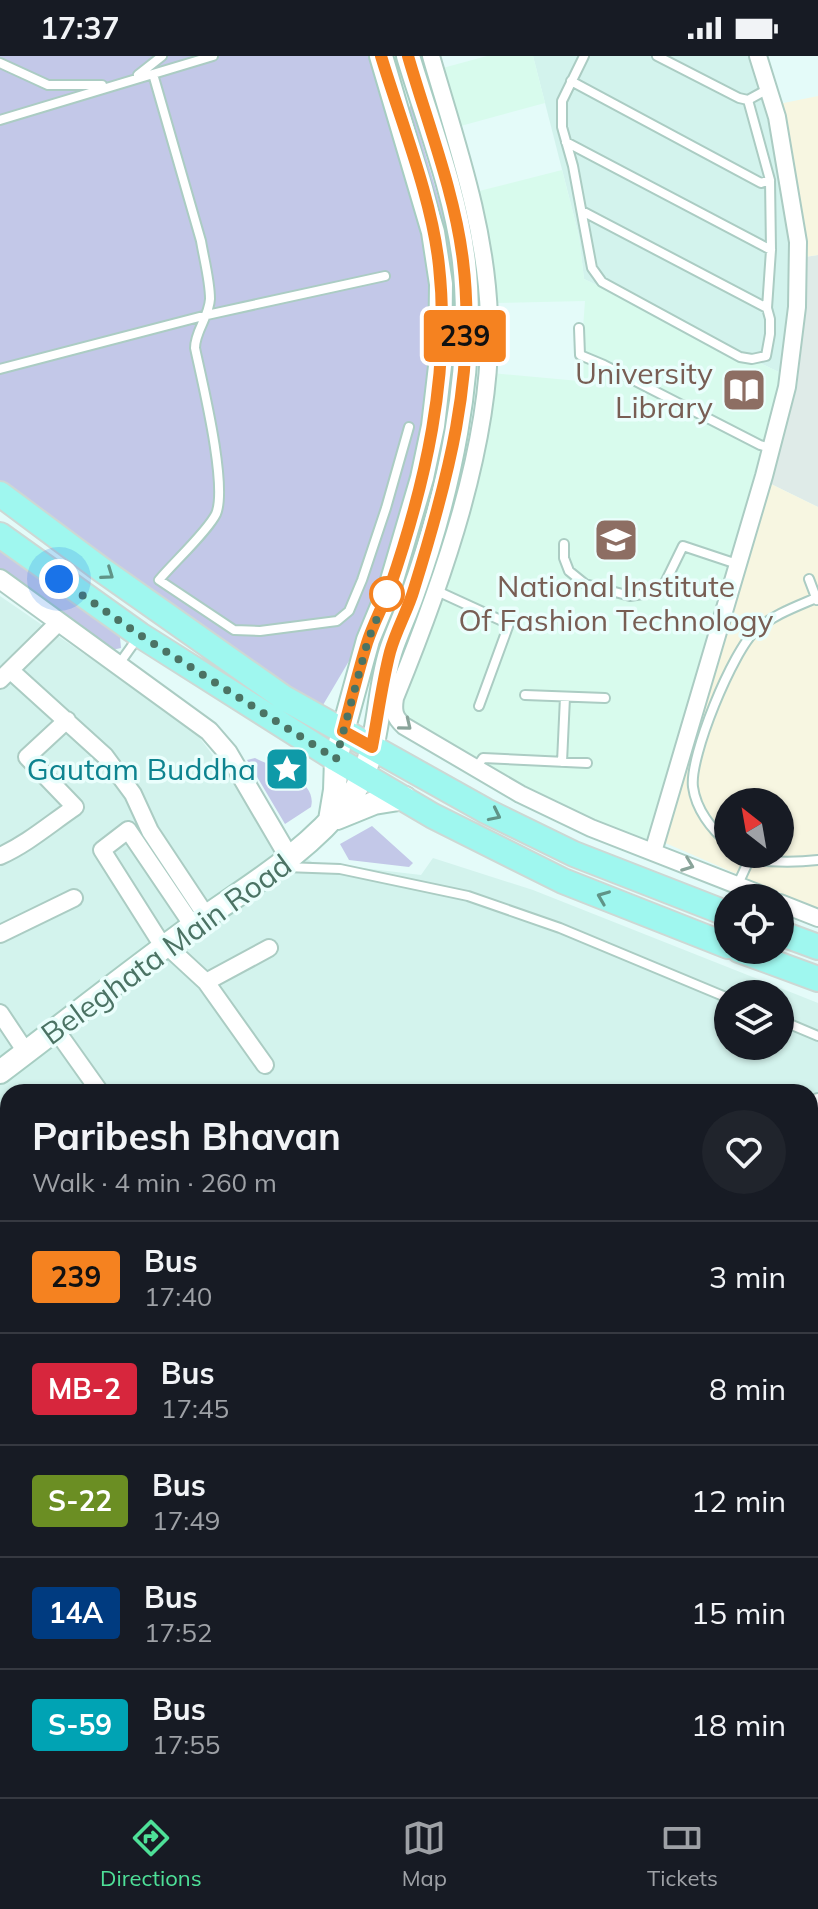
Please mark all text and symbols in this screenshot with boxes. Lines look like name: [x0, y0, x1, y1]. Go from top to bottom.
text: 17:37: [40, 9, 119, 47]
line badge: 239: [419, 310, 511, 362]
text: 239: [440, 318, 490, 353]
place label: University Library: [575, 354, 713, 426]
library icon: University Library: [720, 366, 768, 414]
school or university icon: National Institute Of Fashion Technology: [592, 516, 640, 564]
your location: [39, 559, 79, 599]
one-way arrow: [99, 564, 113, 579]
place label: National Institute Of Fashion Technology: [458, 567, 774, 639]
unlabelled marker: [370, 577, 404, 611]
one-way arrow: [397, 716, 412, 730]
place icon: Gautam Buddha: [263, 745, 311, 793]
place label: Gautam Buddha: [27, 750, 256, 788]
north arrow: [714, 788, 794, 868]
map controls: [714, 788, 794, 1060]
one-way arrow: [487, 806, 502, 821]
street label: Beleghata Main Road: [33, 845, 299, 1053]
one-way arrow: [680, 855, 694, 872]
button: locate: [714, 884, 794, 964]
one-way arrow: [597, 890, 611, 907]
button: layers: [714, 980, 794, 1060]
button: heart: [702, 1110, 786, 1194]
text: Paribesh Bhavan: [32, 1112, 341, 1160]
text: Walk · 4 min · 260 m: [32, 1166, 277, 1199]
text: Bus: [144, 1242, 198, 1280]
text: 3 min: [709, 1258, 786, 1296]
text: 239: [51, 1259, 101, 1294]
text: 17:40: [144, 1280, 212, 1313]
text: Bus: [161, 1354, 214, 1392]
text: 8 min: [709, 1370, 786, 1408]
text: MB-2: [48, 1371, 121, 1406]
text: 17:45: [161, 1392, 229, 1425]
text: Bus: [152, 1466, 206, 1504]
text: 12 min: [691, 1482, 786, 1520]
text: S-22: [48, 1483, 112, 1518]
text: 17:49: [152, 1504, 220, 1537]
text: Bus: [144, 1578, 198, 1616]
text: 15 min: [691, 1594, 786, 1632]
text: 14A: [49, 1595, 103, 1630]
text: 17:52: [144, 1616, 212, 1649]
text: Bus: [152, 1690, 206, 1728]
text: 18 min: [691, 1706, 786, 1744]
text: S-59: [48, 1707, 112, 1742]
text: 17:55: [152, 1728, 220, 1761]
tab: Directions: [100, 1816, 202, 1892]
tab: Map: [402, 1816, 447, 1892]
tab: Tickets: [647, 1816, 718, 1892]

